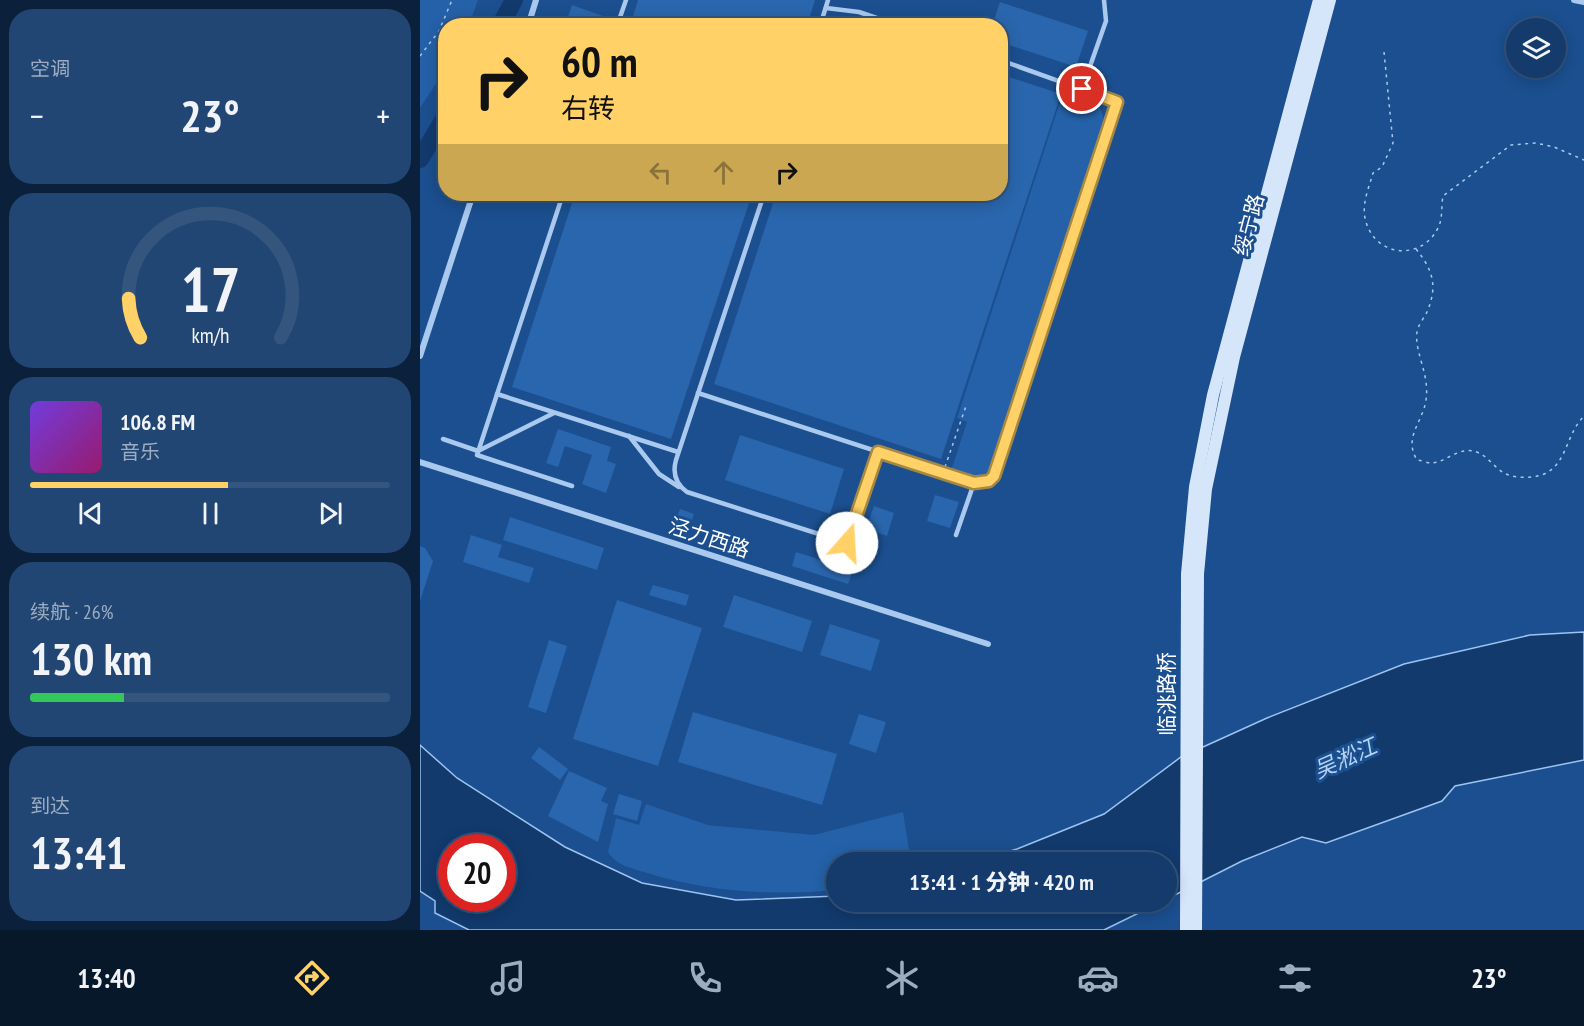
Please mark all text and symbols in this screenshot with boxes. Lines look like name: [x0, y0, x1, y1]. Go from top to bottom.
map controls: [1506, 18, 1566, 78]
button: layers: [1506, 18, 1566, 78]
text: 60 m: [561, 34, 638, 89]
icon: right: [462, 42, 540, 120]
text: 空调: [30, 56, 70, 82]
pin: [1056, 63, 1107, 114]
icon: arrive: [1065, 72, 1098, 105]
text: 23°: [180, 86, 240, 144]
text: 右转: [561, 91, 615, 125]
text: −: [30, 94, 44, 137]
text: +: [376, 94, 390, 137]
icon: left: [644, 156, 677, 189]
icon: ahead: [707, 156, 740, 189]
icon: right: [770, 156, 803, 189]
street label: 绥宁路: [1227, 191, 1270, 259]
text: 17: [180, 248, 240, 329]
text: km/h: [191, 321, 229, 349]
text: 106.8 FM: [120, 408, 195, 436]
text: 音乐: [120, 439, 160, 465]
icon: previous: [74, 497, 107, 530]
icon: pause: [194, 497, 227, 530]
icon: next: [314, 497, 347, 530]
position arrow: [815, 511, 879, 575]
street label: 泾力西路: [665, 512, 753, 563]
text: 续航 · 26%: [30, 599, 113, 625]
text: 130 km: [30, 629, 152, 687]
street label: 临洮路桥: [1153, 652, 1180, 736]
water label: 吴淞江: [1309, 731, 1383, 784]
text: 到达: [30, 793, 70, 819]
text: 13:41: [30, 823, 127, 881]
speed limit sign: 20: [438, 834, 516, 912]
text: 13:41 · 1 分钟 · 420 m: [909, 868, 1094, 896]
icon: directions: [291, 957, 333, 999]
icon: music: [487, 957, 529, 999]
icon: phone: [684, 957, 726, 999]
icon: climate: [881, 957, 923, 999]
icon: car: [1077, 957, 1119, 999]
icon: filters: [1274, 957, 1316, 999]
text: 13:40: [77, 961, 136, 995]
text: 23°: [1471, 961, 1507, 995]

